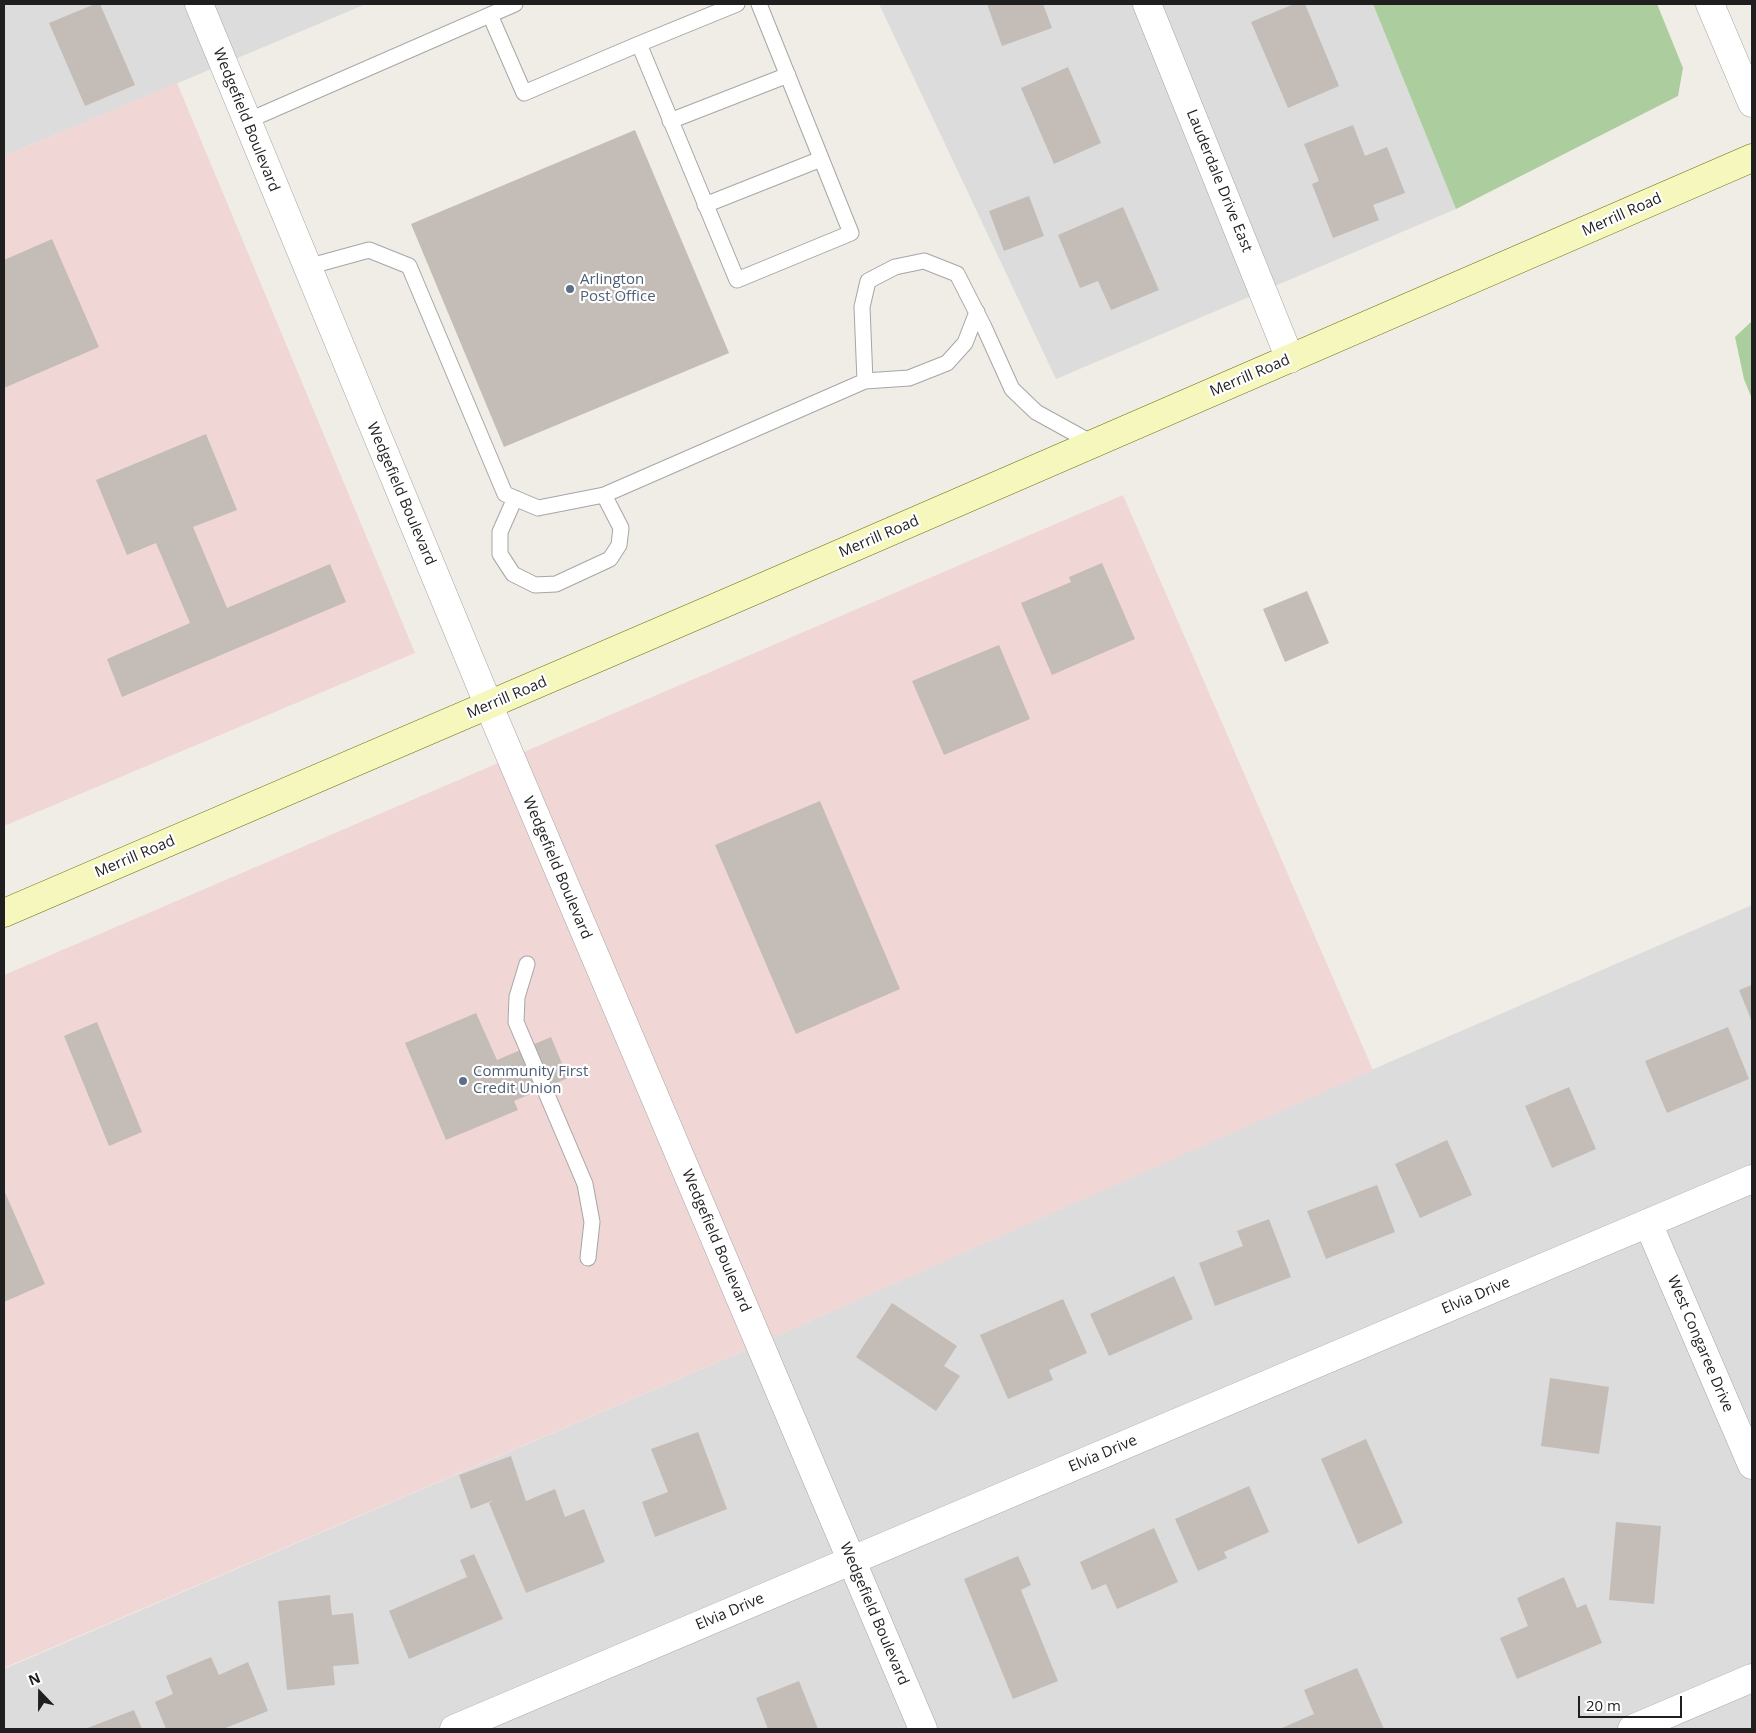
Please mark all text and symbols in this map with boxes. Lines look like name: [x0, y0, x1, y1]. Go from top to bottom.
street label: Wedgefield Boulevard: [209, 46, 283, 194]
street label: Lauderdale Drive East: [1182, 107, 1256, 255]
street label: Merrill Road: [1579, 189, 1665, 241]
place label: Arlington Post Office: [580, 271, 656, 306]
marker: Arlington Post Office: [564, 283, 576, 295]
street label: Merrill Road: [1207, 351, 1293, 401]
street label: Wedgefield Boulevard: [363, 420, 439, 568]
street label: Merrill Road: [836, 512, 922, 562]
street label: Merrill Road: [464, 673, 550, 723]
street label: Wedgefield Boulevard: [519, 794, 595, 942]
street label: Merrill Road: [92, 832, 178, 882]
place label: Community First Credit Union: [473, 1063, 588, 1098]
marker: Community First Credit Union: [457, 1075, 469, 1087]
street label: Wedgefield Boulevard: [678, 1167, 754, 1315]
street label: West Congaree Drive: [1663, 1273, 1737, 1415]
street label: Elvia Drive: [1439, 1274, 1513, 1318]
street label: Elvia Drive: [1066, 1432, 1140, 1476]
street label: Wedgefield Boulevard: [836, 1540, 912, 1688]
street label: Elvia Drive: [693, 1590, 767, 1634]
north arrow: [15, 1668, 65, 1718]
text: N: [25, 1668, 43, 1690]
scale bar: [1581, 1686, 1685, 1718]
text: 20 m: [1586, 1695, 1621, 1715]

